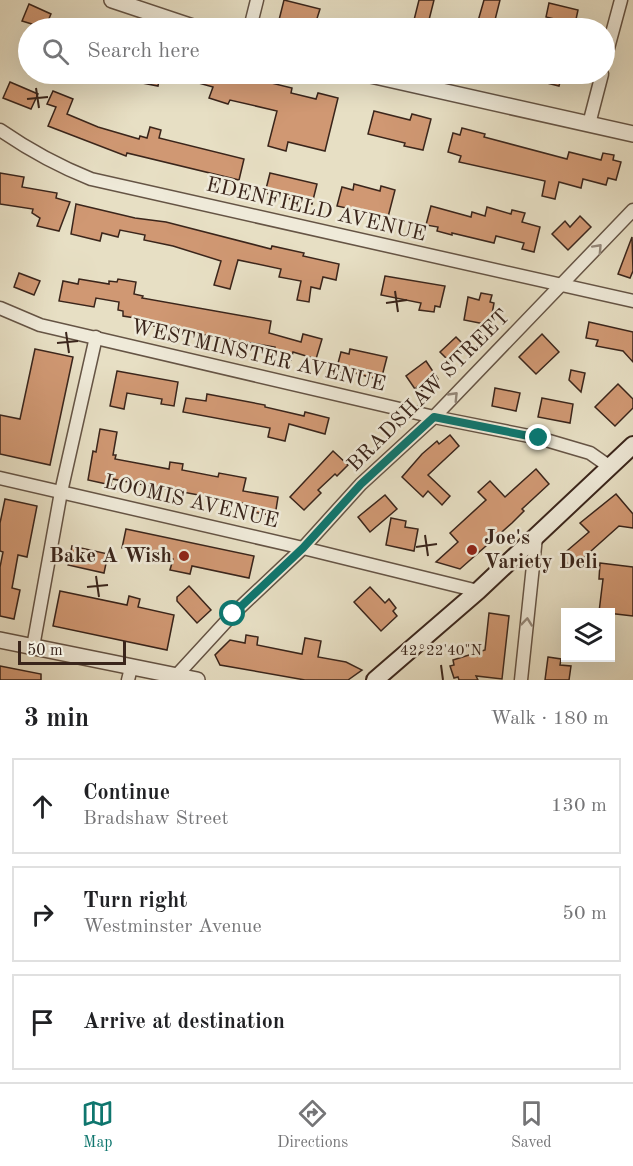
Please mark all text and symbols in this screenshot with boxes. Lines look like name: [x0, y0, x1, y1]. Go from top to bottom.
search box: [18, 18, 615, 84]
icon: search: [39, 35, 72, 68]
text: Search here: [87, 40, 200, 62]
street label: EDENFIELD AVENUE: [204, 174, 428, 246]
one-way arrow: [590, 244, 601, 255]
street label: BRADSHAW STREET: [344, 306, 514, 476]
street label: WESTMINSTER AVENUE: [129, 316, 387, 396]
one-way arrow: [447, 393, 458, 403]
route end: [525, 424, 551, 450]
street label: LOOMIS AVENUE: [102, 472, 280, 532]
place label: Joe's Variety Deli: [484, 528, 598, 573]
marker: Joe's Variety Deli: [465, 543, 479, 557]
place label: Bake A Wish: [49, 546, 172, 567]
marker: Bake A Wish: [177, 549, 191, 563]
route start: [219, 600, 245, 626]
map controls: [561, 608, 615, 662]
button: layers: [561, 608, 615, 662]
one-way arrow: [521, 617, 533, 626]
scale bar: [18, 638, 126, 666]
text: 50 m: [27, 643, 63, 659]
text: 42°22'40"N: [400, 644, 482, 659]
text: 3 min: [24, 706, 89, 732]
text: Walk · 180 m: [490, 709, 609, 729]
text: Continue: [83, 782, 170, 804]
icon: ahead: [26, 790, 59, 823]
text: 130 m: [551, 796, 607, 816]
text: Bradshaw Street: [83, 809, 228, 829]
text: Turn right: [83, 890, 187, 912]
icon: right: [26, 898, 59, 931]
text: 50 m: [562, 904, 607, 924]
text: Westminster Avenue: [83, 917, 262, 937]
icon: arrive: [26, 1006, 59, 1039]
text: Arrive at destination: [83, 1011, 285, 1033]
tab: Map: [81, 1097, 114, 1153]
tab: Directions: [277, 1097, 348, 1153]
tab: Saved: [511, 1097, 552, 1153]

